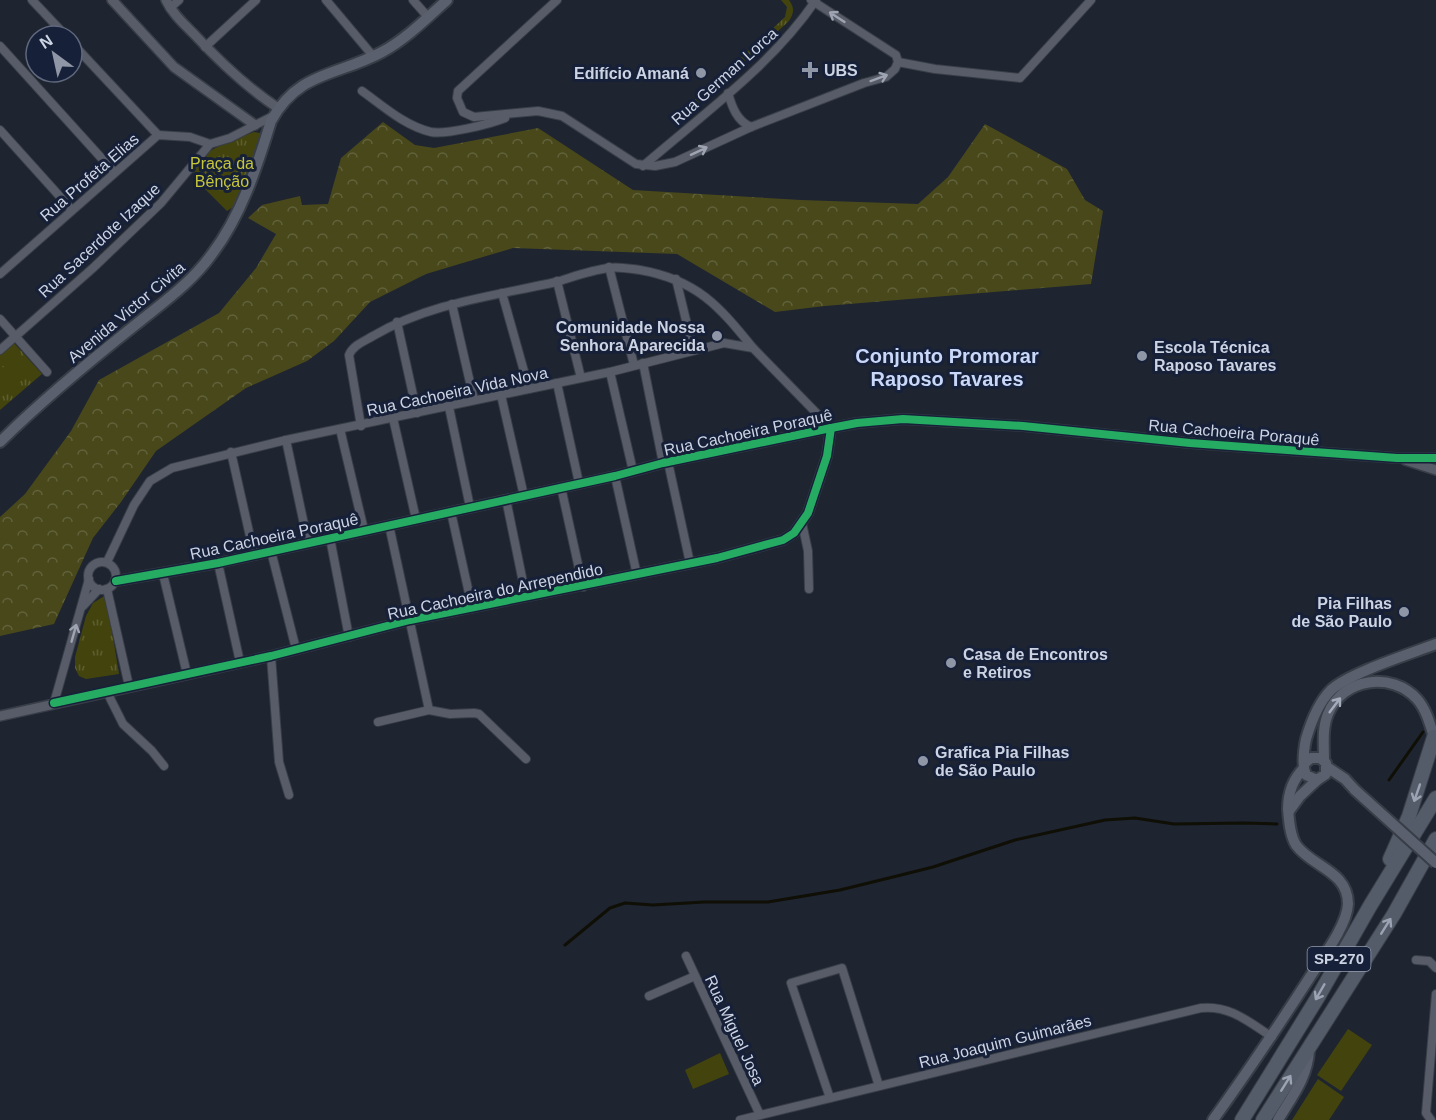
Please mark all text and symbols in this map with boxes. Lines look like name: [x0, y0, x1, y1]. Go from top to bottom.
one-way arrow: [829, 11, 846, 23]
north arrow: [24, 24, 84, 84]
street label: Rua German Lorca: [668, 24, 781, 128]
text: N: [37, 32, 56, 52]
marker: UBS: [801, 61, 819, 79]
place label: UBS: [824, 62, 858, 79]
place label: Edifício Amaná: [574, 65, 689, 82]
marker: Edifício Amaná: [694, 66, 708, 80]
one-way arrow: [870, 72, 888, 83]
street label: Rua Profeta Elias: [37, 130, 142, 225]
one-way arrow: [689, 145, 707, 156]
park label: Praça da Bênção: [190, 155, 254, 190]
street label: Rua Sacerdote Izaque: [35, 180, 163, 301]
street label: Avenida Victor Civita: [65, 259, 188, 366]
place label: Comunidade Nossa Senhora Aparecida: [556, 319, 705, 354]
marker: Comunidade Nossa Senhora Aparecida: [710, 329, 724, 343]
place label: Escola Técnica Raposo Tavares: [1154, 339, 1277, 374]
district label: Conjunto Promorar Raposo Tavares: [855, 345, 1039, 390]
marker: Escola Técnica Raposo Tavares: [1135, 349, 1149, 363]
street label: Rua Cachoeira Vida Nova: [365, 364, 549, 419]
street label: Rua Cachoeira Poraquê: [662, 406, 834, 459]
street label: Rua Cachoeira Poraquê: [1148, 417, 1320, 448]
street label: Rua Cachoeira Poraquê: [188, 510, 360, 563]
street label: Rua Cachoeira do Arrependido: [386, 560, 604, 623]
place label: Pia Filhas de São Paulo: [1292, 595, 1392, 630]
marker: Pia Filhas de São Paulo: [1397, 605, 1411, 619]
one-way arrow: [69, 624, 80, 643]
place label: Casa de Encontros e Retiros: [963, 646, 1108, 681]
marker: Casa de Encontros e Retiros: [944, 656, 958, 670]
one-way arrow: [1328, 697, 1341, 713]
place label: Grafica Pia Filhas de São Paulo: [935, 744, 1069, 779]
marker: Grafica Pia Filhas de São Paulo: [916, 754, 930, 768]
one-way arrow: [1411, 783, 1422, 802]
one-way arrow: [1380, 919, 1392, 935]
road number: SP-270: [1308, 947, 1370, 971]
street label: Rua Miguel Josa: [702, 973, 767, 1088]
one-way arrow: [1314, 984, 1326, 1001]
street label: Rua Joaquim Guimarães: [917, 1012, 1093, 1071]
one-way arrow: [1281, 1075, 1293, 1092]

